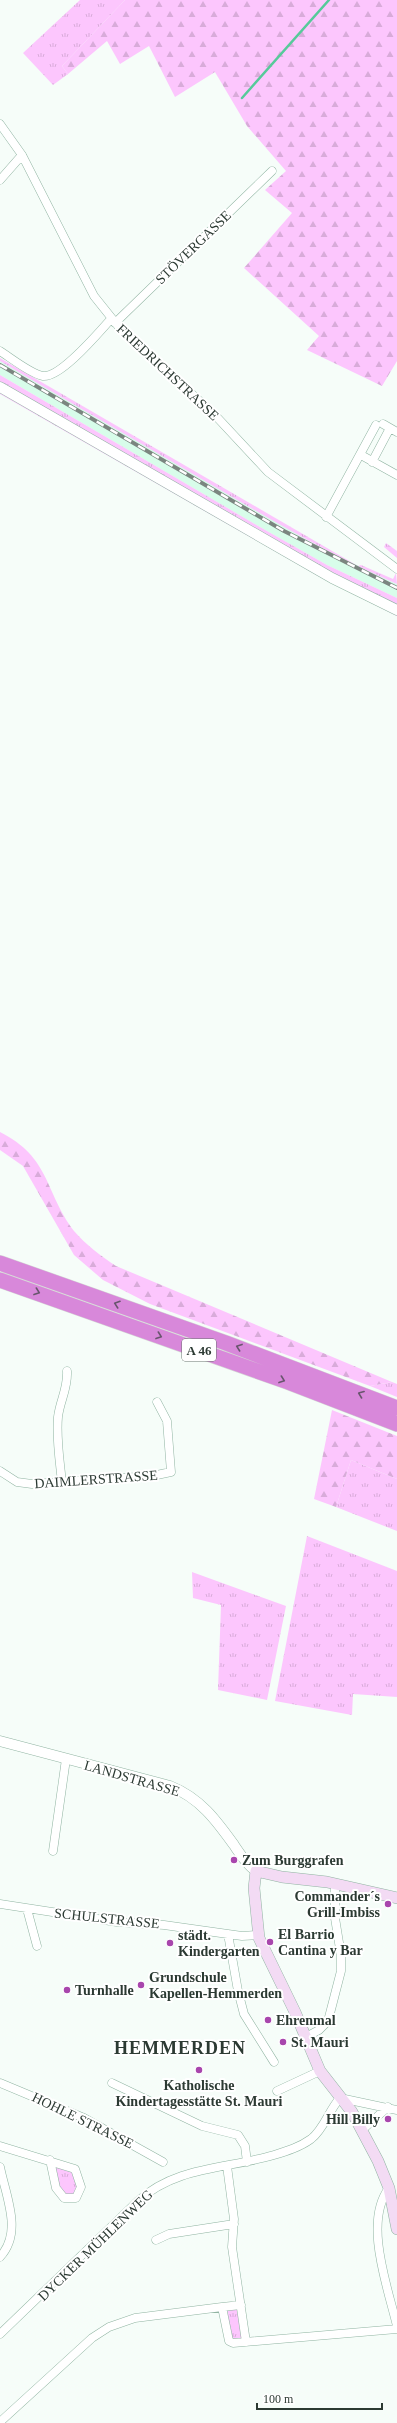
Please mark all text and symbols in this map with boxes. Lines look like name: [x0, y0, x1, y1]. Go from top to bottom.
street label: STÖVERGASSE: [152, 207, 234, 287]
street label: FRIEDRICHSTRASSE: [114, 321, 222, 423]
one-way arrow: [33, 1288, 40, 1296]
one-way arrow: [113, 1300, 120, 1309]
one-way arrow: [156, 1331, 163, 1340]
road number: A 46: [182, 1339, 216, 1361]
one-way arrow: [236, 1344, 243, 1352]
one-way arrow: [278, 1375, 285, 1383]
one-way arrow: [357, 1390, 364, 1398]
street label: DAIMLERSTRASSE: [34, 1468, 158, 1491]
street label: LANDSTRASSE: [82, 1758, 181, 1799]
place label: Zum Burggrafen: [242, 1853, 344, 1868]
marker: Zum Burggrafen: [229, 1855, 239, 1865]
place label: Commander´s Grill-Imbiss: [294, 1889, 381, 1920]
marker: Commander´s Grill-Imbiss: [383, 1899, 393, 1909]
street label: SCHULSTRASSE: [54, 1906, 160, 1931]
place label: El Barrio Cantina y Bar: [278, 1927, 363, 1958]
place label: städt. Kindergarten: [178, 1928, 260, 1959]
marker: El Barrio Cantina y Bar: [265, 1937, 275, 1947]
marker: städt. Kindergarten: [165, 1938, 175, 1948]
place label: Grundschule Kapellen-Hemmerden: [149, 1970, 282, 2001]
marker: Grundschule Kapellen-Hemmerden: [136, 1980, 146, 1990]
place label: Turnhalle: [75, 1983, 134, 1998]
marker: Turnhalle: [62, 1985, 72, 1995]
place label: Ehrenmal: [276, 2013, 336, 2028]
marker: Ehrenmal: [263, 2015, 273, 2025]
place label: St. Mauri: [291, 2035, 349, 2050]
marker: St. Mauri: [278, 2037, 288, 2047]
district label: HEMMERDEN: [114, 2038, 246, 2058]
marker: Katholische Kindertagesstätte St. Mauri: [194, 2065, 204, 2075]
place label: Katholische Kindertagesstätte St. Mauri: [116, 2078, 283, 2109]
street label: HOHLE STRASSE: [30, 2089, 136, 2151]
place label: Hill Billy: [326, 2112, 380, 2127]
marker: Hill Billy: [383, 2114, 393, 2124]
street label: DYCKER MÜHLENWEG: [34, 2186, 156, 2304]
scale bar: [257, 2385, 382, 2411]
text: 100 m: [263, 2392, 294, 2406]

